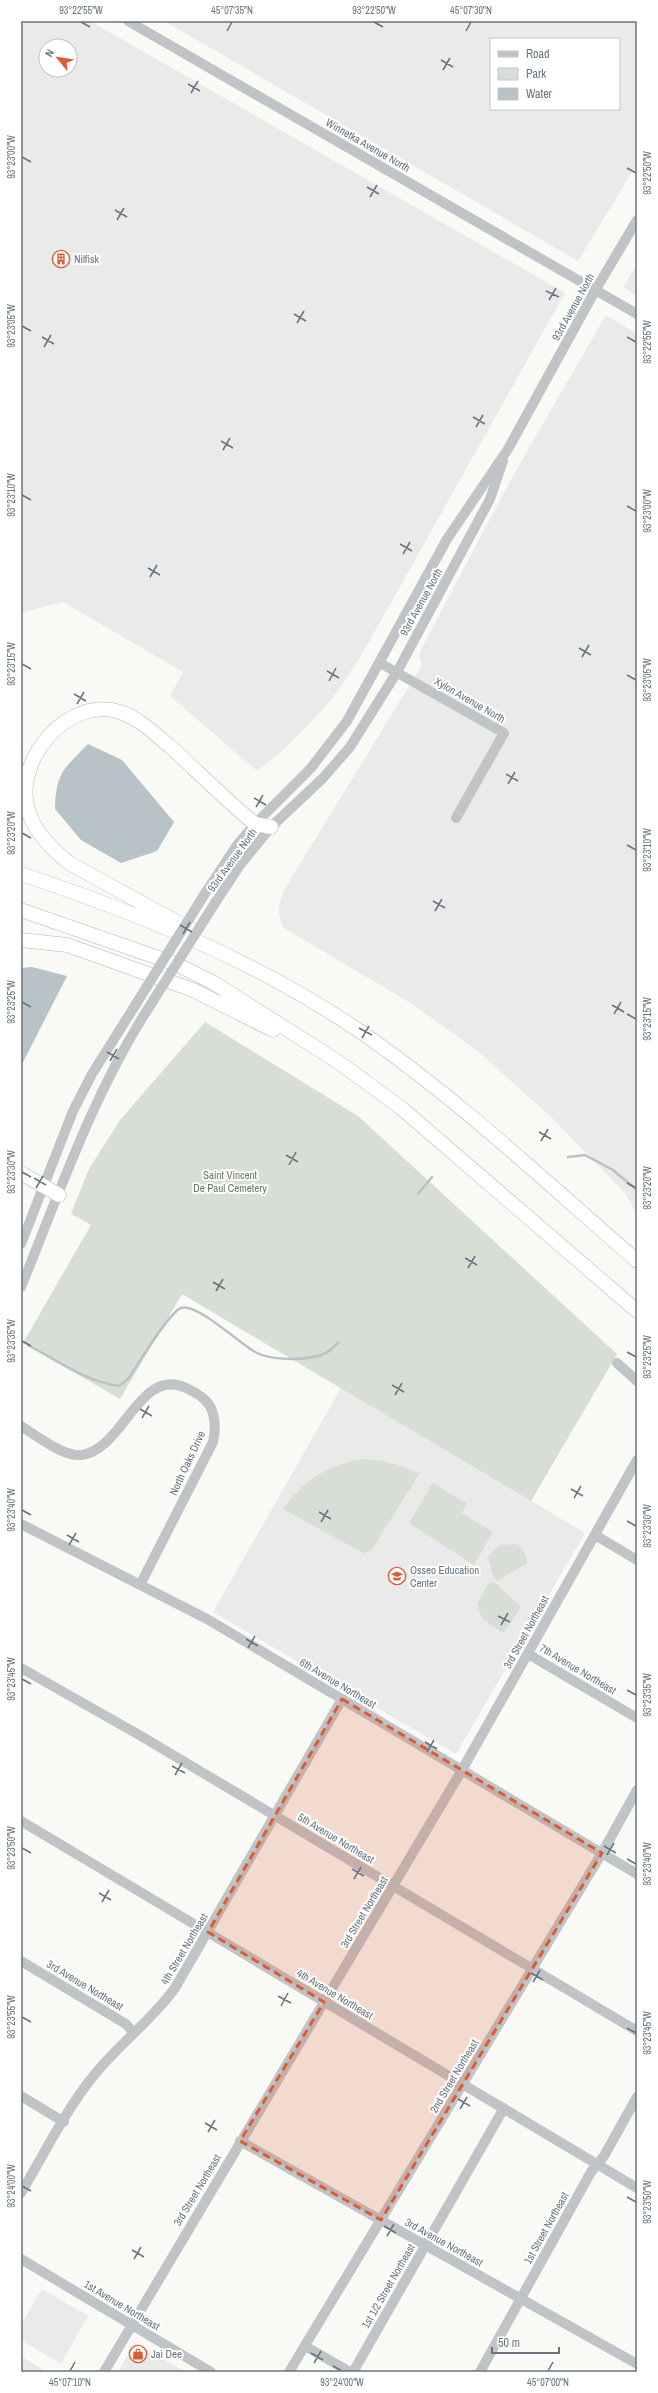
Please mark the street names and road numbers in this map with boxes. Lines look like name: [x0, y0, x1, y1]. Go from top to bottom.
street label: Winnetka Avenue North: [323, 115, 413, 175]
street label: 93rd Avenue North: [549, 271, 597, 343]
street label: 93rd Avenue North: [397, 566, 445, 638]
street label: Xylon Avenue North: [432, 674, 508, 726]
street label: 93rd Avenue North: [204, 826, 260, 894]
street label: North Oaks Drive: [166, 1428, 208, 1498]
street label: 3rd Street Northeast: [500, 1593, 552, 1671]
street label: 7th Avenue Northeast: [537, 1641, 619, 1698]
street label: 6th Avenue Northeast: [297, 1655, 379, 1712]
street label: 5th Avenue Northeast: [295, 1810, 377, 1867]
street label: 3rd Street Northeast: [337, 1873, 391, 1950]
street label: 4th Street Northeast: [157, 1910, 211, 1987]
street label: 3rd Avenue Northeast: [44, 1957, 126, 2014]
street label: 4th Avenue Northeast: [294, 1966, 376, 2023]
street label: 2nd Street Northeast: [427, 2036, 482, 2115]
street label: 3rd Street Northeast: [170, 2151, 224, 2228]
street label: 1st Street Northeast: [520, 2189, 572, 2266]
street label: 3rd Avenue Northeast: [403, 2215, 486, 2269]
street label: 1st 1/2 Street Northeast: [358, 2241, 418, 2331]
street label: 1st Avenue Northeast: [81, 2277, 163, 2333]

